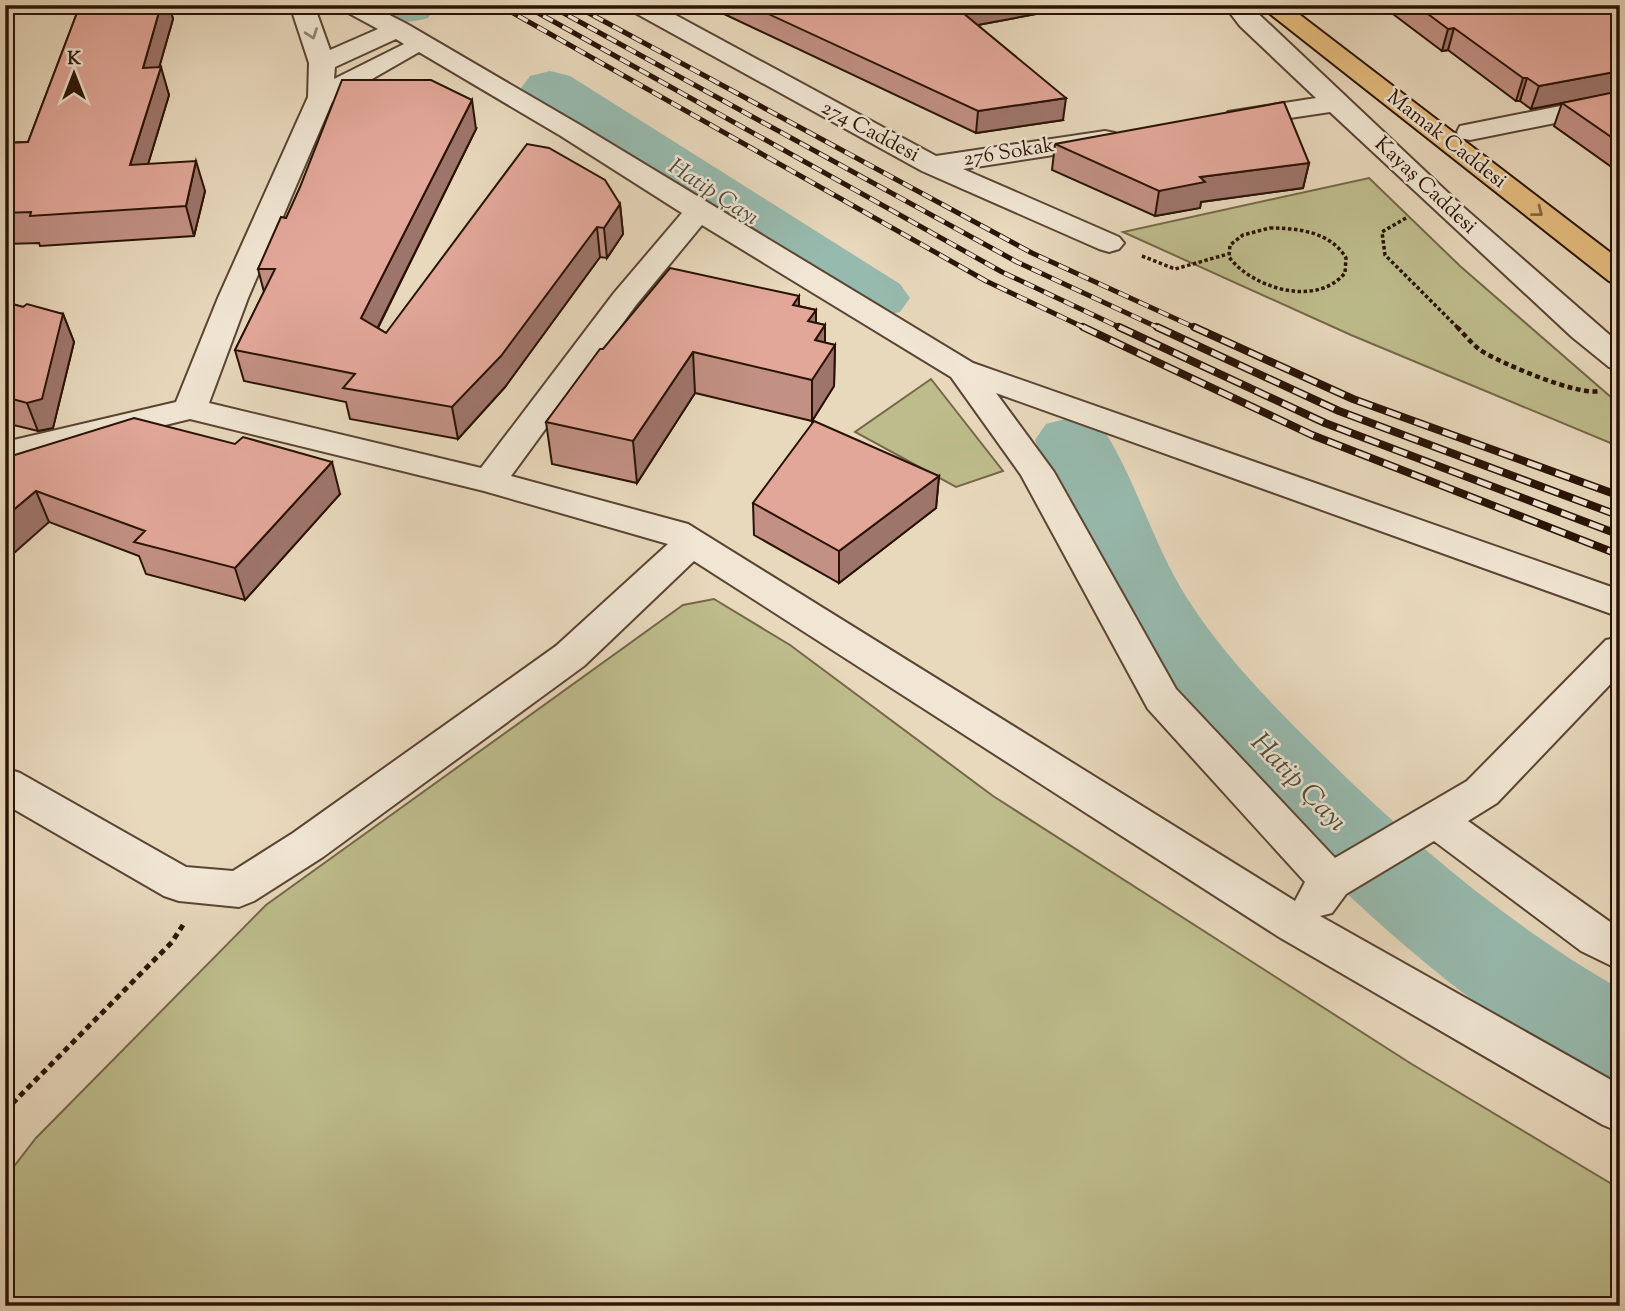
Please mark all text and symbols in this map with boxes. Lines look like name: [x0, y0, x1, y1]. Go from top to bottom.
one-way arrow: [304, 27, 318, 40]
north arrow: [38, 38, 108, 108]
text: K: [67, 46, 81, 73]
street label: Mamak Caddesi: [1380, 83, 1513, 197]
street label: 274 Caddesi: [816, 94, 924, 170]
street label: Kayaş Caddesi: [1367, 130, 1483, 242]
street label: 276 Sokak: [961, 131, 1057, 175]
water label: Hatip Çayı: [661, 151, 765, 235]
one-way arrow: [1530, 204, 1543, 217]
water label: Hatip Çayı: [1240, 724, 1356, 842]

